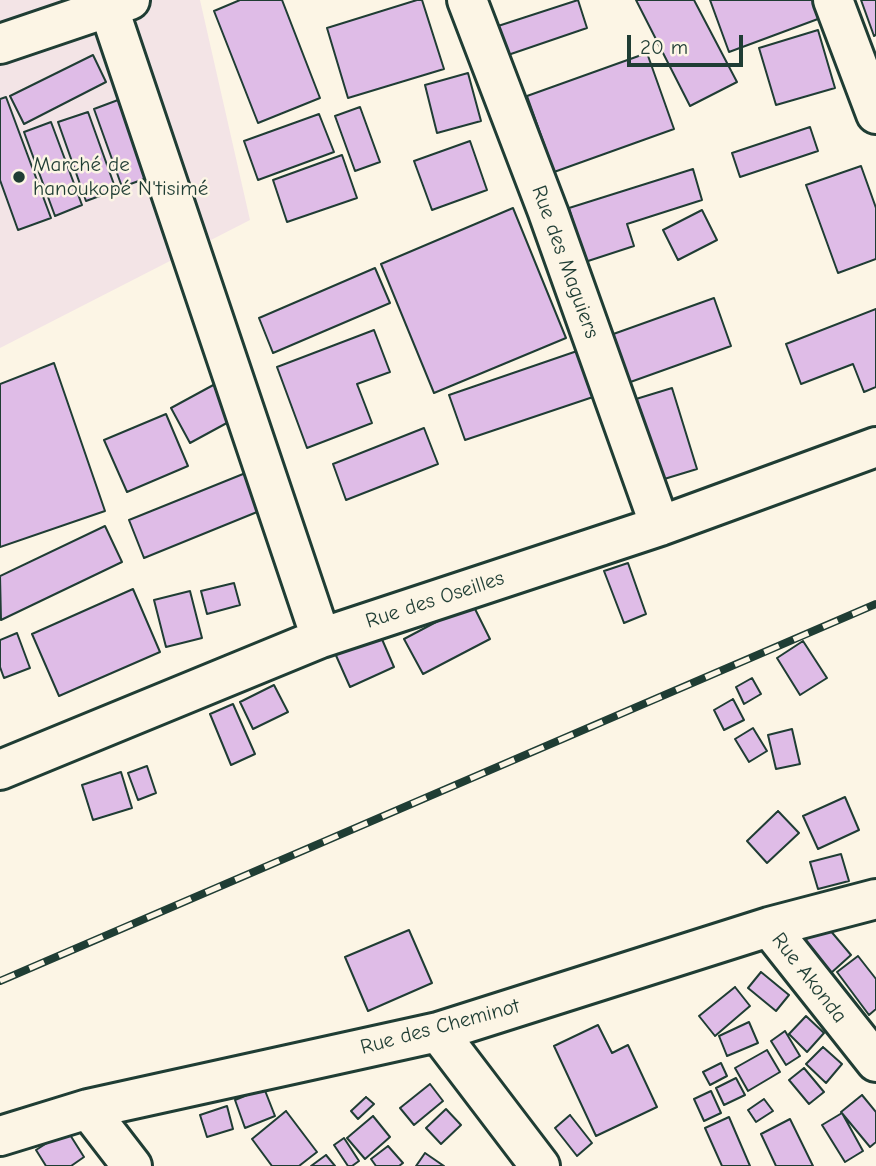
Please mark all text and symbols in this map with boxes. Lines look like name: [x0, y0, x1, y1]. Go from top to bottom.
scale bar: [631, 21, 746, 65]
text: 20 m: [640, 35, 688, 59]
place label: Marché de hanoukopé N'tisimé: [33, 152, 208, 202]
marker: Marché de hanoukopé N'tisimé: [11, 169, 27, 185]
street label: Rue des Maguiers: [526, 182, 604, 342]
street label: Rue des Oseilles: [363, 566, 507, 634]
street label: Rue Akonda: [766, 928, 852, 1028]
street label: Rue des Cheminot: [358, 994, 522, 1060]

